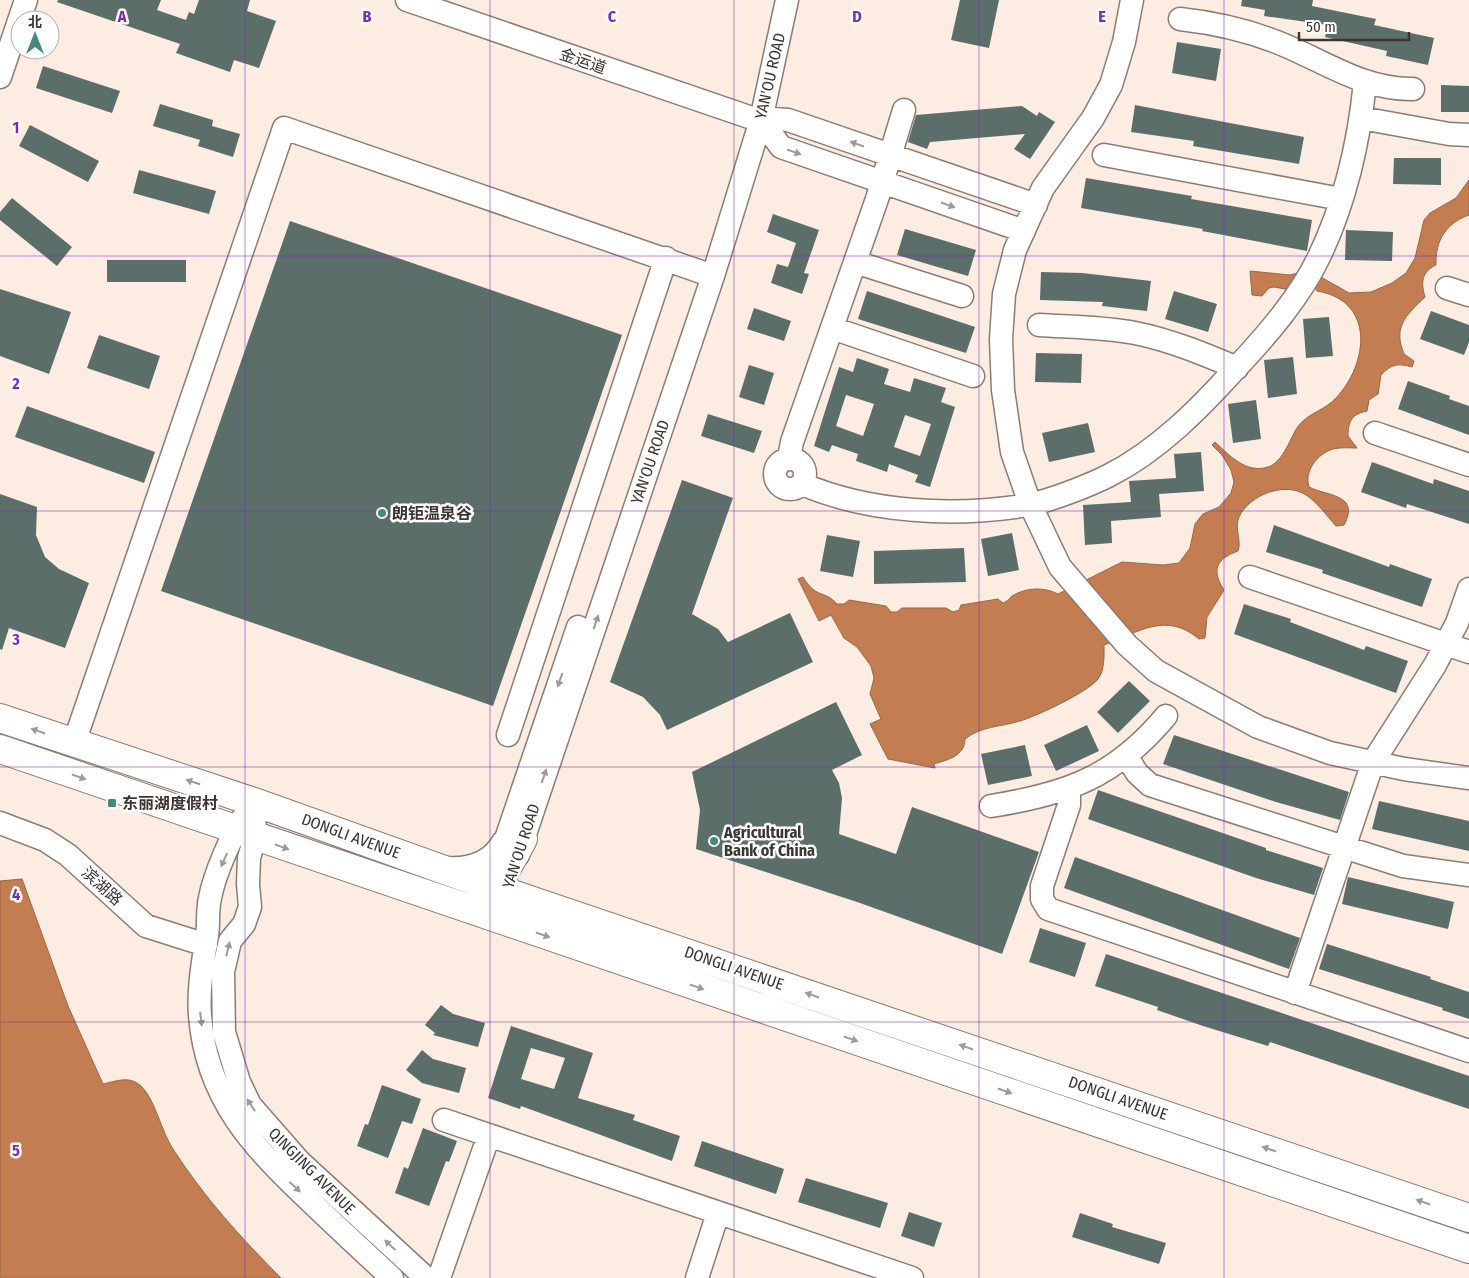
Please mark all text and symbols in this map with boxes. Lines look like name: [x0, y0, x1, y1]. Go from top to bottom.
text: A: [117, 7, 127, 26]
text: B: [363, 7, 372, 26]
text: C: [608, 7, 617, 26]
text: D: [852, 7, 862, 26]
text: E: [1098, 7, 1106, 26]
north arrow: [10, 10, 60, 60]
scale bar: [1299, 10, 1409, 42]
text: 北: [28, 14, 42, 31]
text: 50 m: [1306, 18, 1336, 36]
street label: YAN'OU ROAD: [751, 31, 789, 121]
street label: 金运道: [557, 44, 609, 78]
text: 1: [13, 118, 19, 137]
one-way arrow: [849, 139, 864, 147]
one-way arrow: [787, 149, 802, 156]
one-way arrow: [941, 201, 956, 209]
text: 2: [11, 374, 20, 393]
street label: YAN'OU ROAD: [627, 417, 673, 507]
place label: 朗钜温泉谷: [392, 504, 472, 523]
marker: 朗钜温泉谷: [376, 507, 388, 519]
one-way arrow: [593, 615, 600, 630]
text: 3: [11, 630, 20, 649]
one-way arrow: [556, 672, 563, 687]
one-way arrow: [31, 726, 46, 734]
one-way arrow: [541, 769, 549, 784]
one-way arrow: [72, 773, 87, 781]
one-way arrow: [185, 777, 200, 785]
place label: 东丽湖度假村: [122, 794, 218, 813]
marker: 东丽湖度假村: [106, 797, 118, 809]
street label: YAN'OU ROAD: [498, 801, 544, 891]
street label: DONGLI AVENUE: [299, 809, 403, 863]
place label: Agricultural Bank of China: [723, 823, 815, 860]
marker: Agricultural Bank of China: [708, 835, 720, 847]
one-way arrow: [275, 843, 290, 851]
one-way arrow: [219, 853, 227, 867]
street label: 滨湖路: [78, 863, 126, 909]
text: 4: [12, 885, 20, 904]
one-way arrow: [535, 932, 550, 940]
one-way arrow: [224, 941, 232, 956]
street label: DONGLI AVENUE: [682, 942, 786, 994]
one-way arrow: [689, 984, 704, 992]
one-way arrow: [805, 990, 820, 998]
one-way arrow: [197, 1011, 205, 1027]
one-way arrow: [843, 1036, 858, 1044]
one-way arrow: [958, 1043, 973, 1051]
street label: DONGLI AVENUE: [1066, 1072, 1170, 1124]
one-way arrow: [997, 1088, 1012, 1096]
one-way arrow: [247, 1098, 256, 1112]
street label: QINGJING AVENUE: [265, 1124, 359, 1218]
text: 5: [12, 1141, 20, 1160]
one-way arrow: [1261, 1145, 1276, 1153]
one-way arrow: [289, 1181, 301, 1193]
one-way arrow: [1415, 1198, 1430, 1206]
one-way arrow: [384, 1239, 396, 1251]

